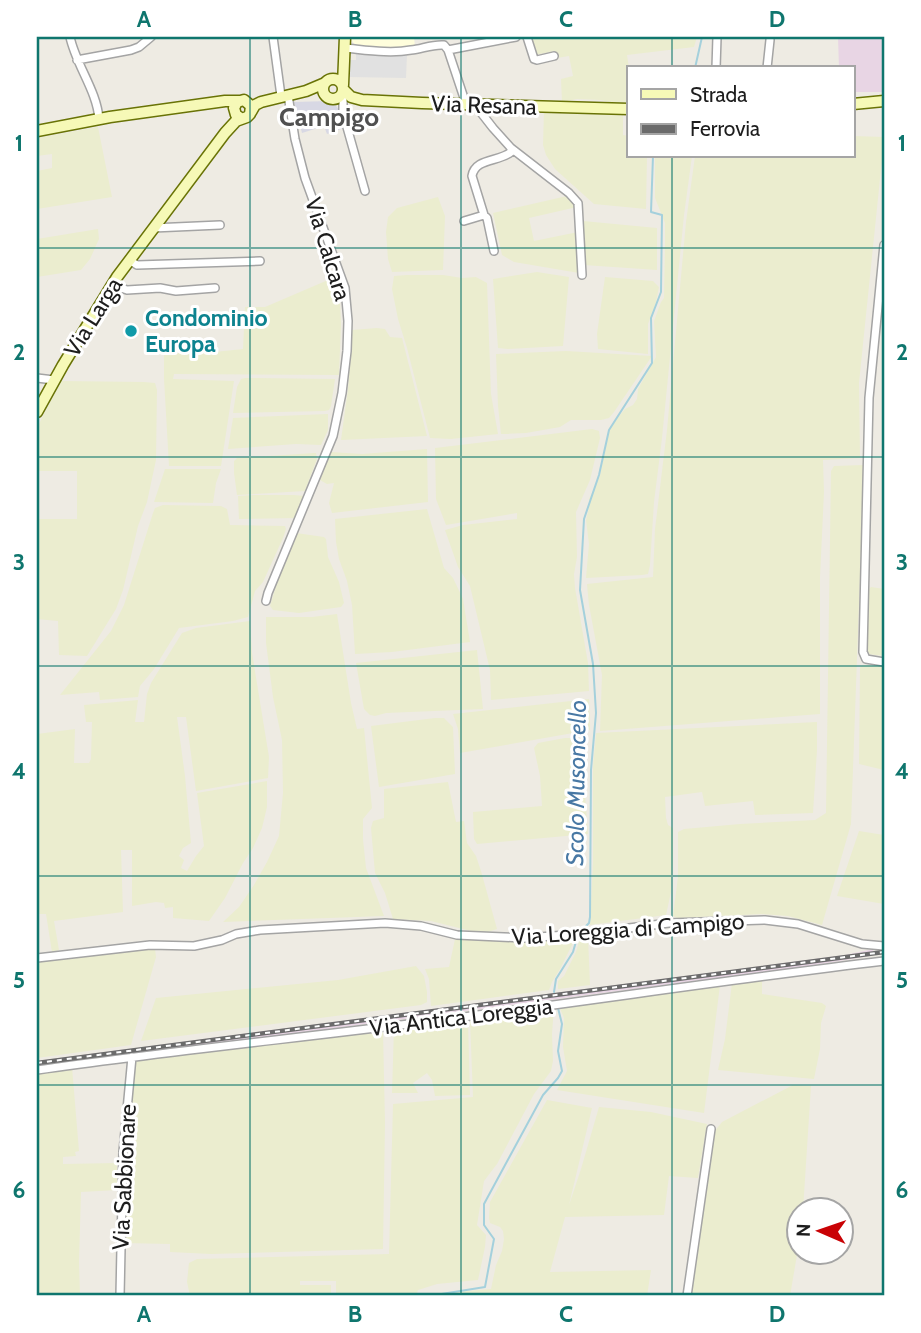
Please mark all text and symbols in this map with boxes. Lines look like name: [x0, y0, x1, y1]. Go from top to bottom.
text: A: [137, 5, 152, 33]
text: B: [348, 5, 362, 33]
text: C: [559, 5, 573, 33]
text: D: [769, 5, 785, 33]
legend: [627, 66, 855, 158]
text: Strada: [690, 82, 747, 107]
street label: Via Resana: [431, 89, 537, 121]
district label: Campigo: [279, 101, 379, 133]
text: Ferrovia: [690, 116, 760, 141]
text: 1: [15, 129, 23, 157]
text: 1: [898, 129, 906, 157]
street label: Via Calcara: [299, 194, 357, 304]
street label: Via Larga: [58, 272, 128, 362]
place label: Condominio Europa: [145, 304, 268, 358]
marker: Condominio Europa: [123, 323, 139, 339]
text: 2: [13, 338, 25, 366]
text: 2: [896, 338, 908, 366]
text: 3: [13, 548, 25, 576]
text: 3: [896, 548, 908, 576]
water label: Scolo Musoncello: [560, 700, 592, 866]
text: 4: [12, 757, 26, 785]
text: 4: [895, 757, 909, 785]
street label: Via Loreggia di Campigo: [511, 907, 745, 951]
text: 5: [13, 966, 25, 994]
text: 5: [896, 966, 908, 994]
street label: Via Antica Loreggia: [368, 992, 554, 1042]
street label: Via Sabbionare: [106, 1103, 142, 1251]
text: 6: [13, 1176, 25, 1204]
text: 6: [896, 1176, 908, 1204]
north arrow: [785, 1196, 855, 1266]
text: N: [792, 1223, 815, 1238]
text: A: [137, 1300, 152, 1328]
text: B: [348, 1300, 362, 1328]
text: C: [559, 1300, 573, 1328]
text: D: [769, 1300, 785, 1328]

